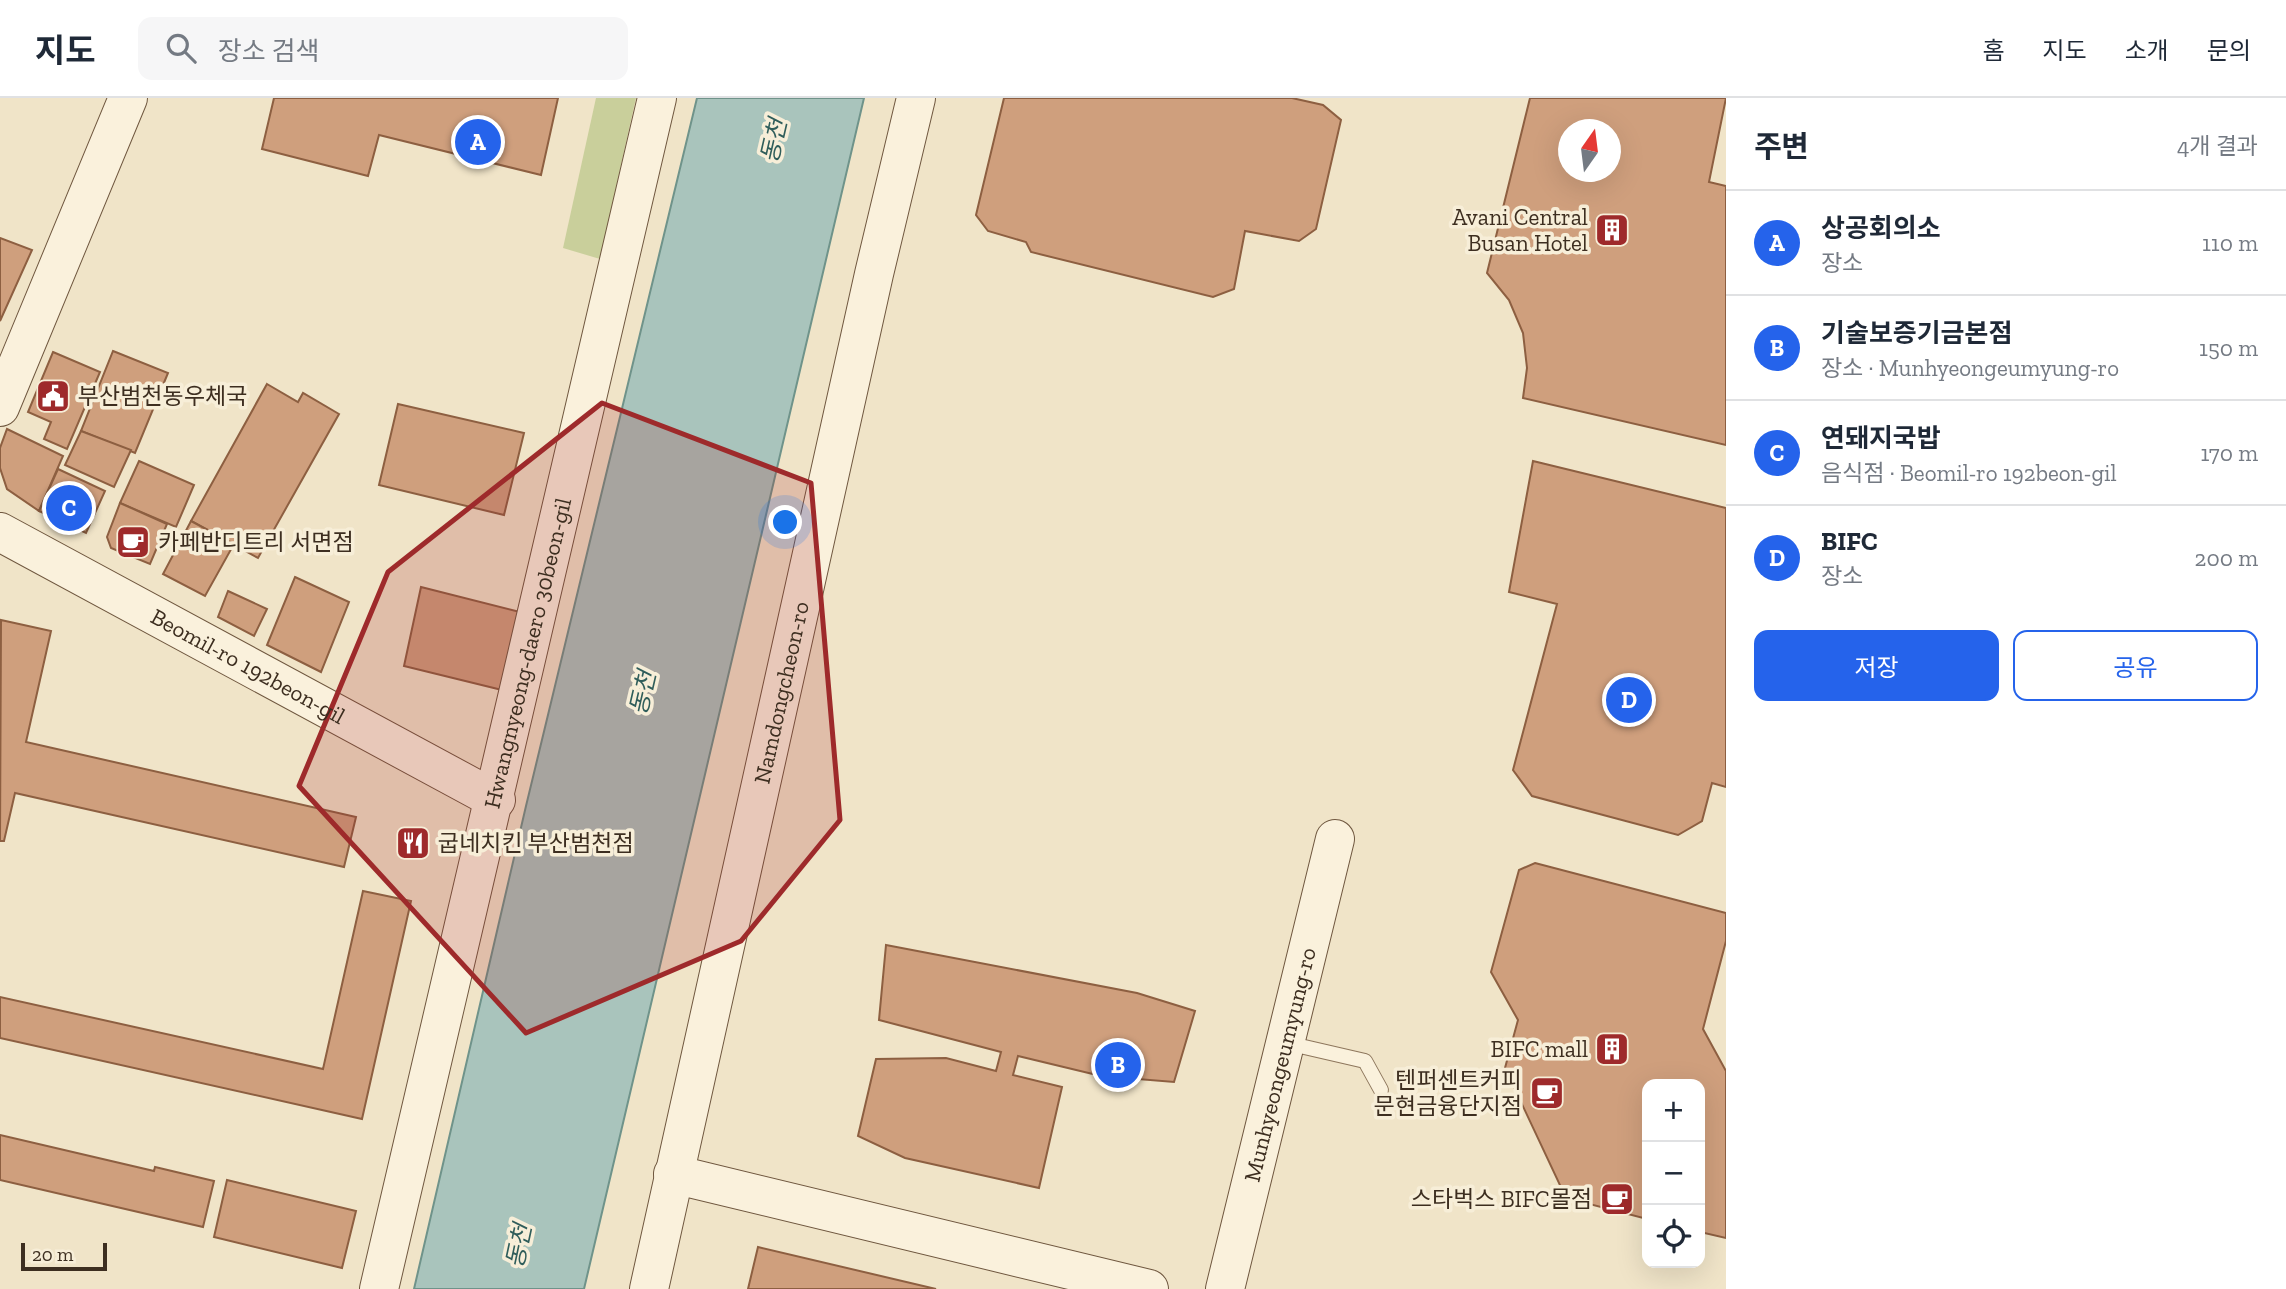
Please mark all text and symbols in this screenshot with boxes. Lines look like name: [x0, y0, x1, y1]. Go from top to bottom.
search box: [138, 17, 628, 80]
icon: search: [162, 29, 200, 67]
text: 지도: [35, 31, 96, 70]
text: 장소 검색: [218, 35, 319, 67]
text: 홈: [1982, 36, 2004, 65]
text: 지도: [2042, 36, 2087, 65]
text: 소개: [2125, 36, 2169, 65]
text: 문의: [2207, 36, 2251, 65]
water label: 동천: [754, 113, 793, 166]
pin: A: [455, 116, 501, 168]
north arrow: [1558, 119, 1621, 182]
text: 주변: [1754, 129, 1809, 165]
text: 4개 결과: [2177, 132, 2258, 160]
place label: Avani Central Busan Hotel: [1452, 203, 1588, 257]
building icon: Avani Central Busan Hotel: [1593, 211, 1631, 249]
text: 상공회의소: [1821, 212, 1941, 244]
text: A: [1769, 229, 1785, 257]
text: 110 m: [2202, 229, 2258, 257]
text: 장소: [1821, 249, 1863, 277]
text: 기술보증기금본점: [1821, 317, 2012, 349]
text: B: [1770, 334, 1784, 362]
text: 150 m: [2199, 334, 2258, 362]
text: 장소 · Munhyeongeumyung-ro: [1821, 354, 2119, 382]
public building icon: 부산범천동우체국: [34, 377, 72, 415]
place label: 부산범천동우체국: [78, 382, 247, 410]
text: 연돼지국밥: [1821, 422, 1941, 454]
text: C: [1770, 439, 1784, 467]
text: 170 m: [2200, 439, 2258, 467]
text: 음식점 · Beomil-ro 192beon-gil: [1821, 459, 2117, 487]
pin: C: [46, 482, 92, 534]
street label: Hwangnyeong-daero 30beon-gil: [478, 495, 577, 811]
your location: [768, 505, 802, 539]
cafe icon: 카페반디트리 서면점: [114, 523, 152, 561]
text: BIFC: [1821, 525, 1878, 557]
place label: 카페반디트리 서면점: [158, 528, 354, 556]
text: D: [1769, 544, 1785, 572]
text: 200 m: [2195, 544, 2258, 572]
text: 장소: [1821, 562, 1863, 590]
street label: Namdongcheon-ro: [747, 599, 815, 786]
street label: Beomil-ro 192beon-gil: [146, 602, 350, 730]
button: 저장: [1754, 630, 1999, 701]
button: 공유: [2013, 630, 2258, 701]
water label: 동천: [623, 665, 662, 718]
pin: D: [1606, 674, 1652, 726]
restaurant icon: 굽네치킨 부산범천점: [394, 824, 432, 862]
place label: 굽네치킨 부산범천점: [438, 829, 634, 857]
street label: Munhyeongeumyung-ro: [1238, 945, 1322, 1185]
building icon: BIFC mall: [1593, 1030, 1631, 1068]
place label: BIFC mall: [1491, 1035, 1588, 1063]
pin: B: [1095, 1039, 1141, 1091]
place label: 텐퍼센트커피 문현금융단지점: [1374, 1066, 1522, 1120]
cafe icon: 텐퍼센트커피 문현금융단지점: [1528, 1074, 1566, 1112]
map controls: [1642, 1079, 1705, 1268]
button: +: [1642, 1079, 1705, 1142]
button: −: [1642, 1142, 1705, 1205]
cafe icon: 스타벅스 BIFC몰점: [1598, 1180, 1636, 1218]
place label: 스타벅스 BIFC몰점: [1411, 1185, 1592, 1213]
button: locate: [1642, 1205, 1705, 1268]
water label: 동천: [500, 1218, 538, 1271]
scale bar: [21, 1240, 107, 1272]
text: 20 m: [32, 1243, 73, 1266]

